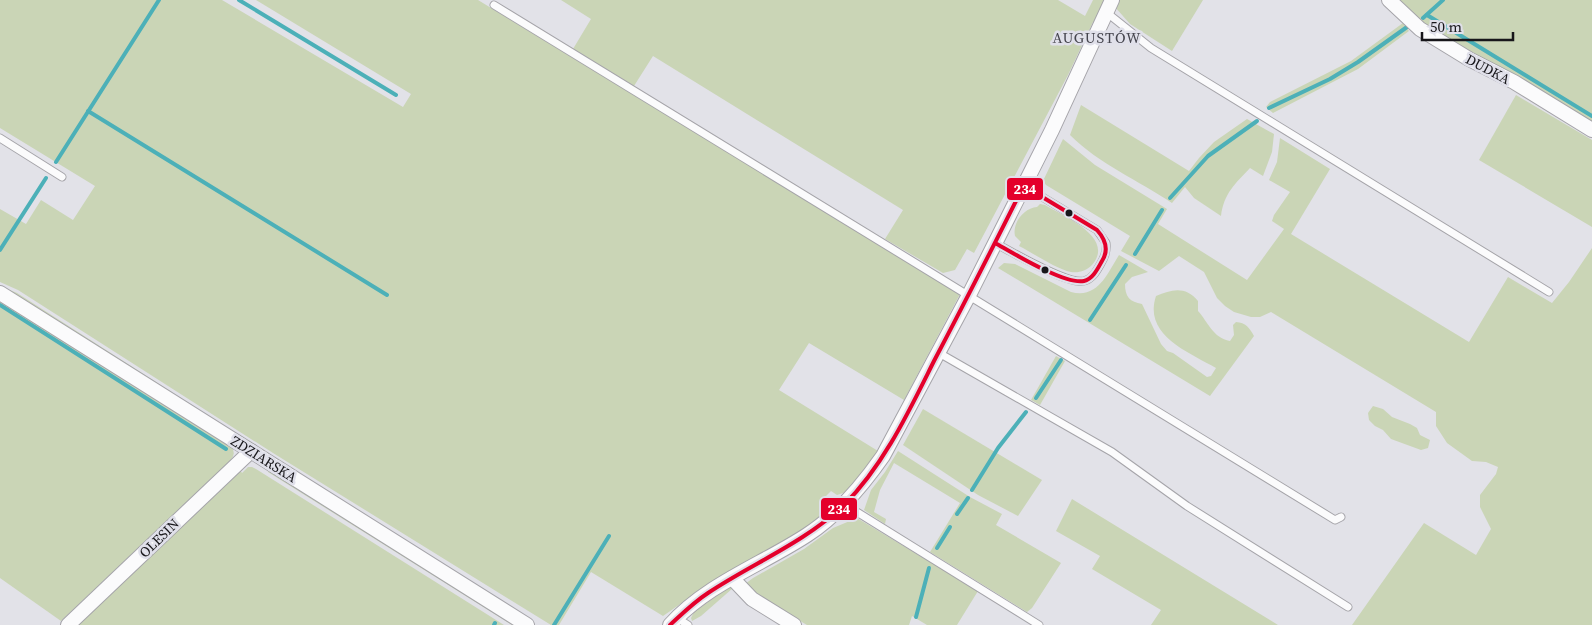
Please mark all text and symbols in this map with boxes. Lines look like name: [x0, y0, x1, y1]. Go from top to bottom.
scale bar: [1422, 10, 1513, 42]
text: 50 m: [1430, 16, 1462, 37]
district label: AUGUSTÓW: [1052, 27, 1142, 48]
street label: DUDKA: [1462, 49, 1514, 89]
line badge: 234: [1006, 177, 1044, 201]
text: 234: [1014, 179, 1037, 199]
unlabelled marker: [1064, 208, 1074, 218]
unlabelled marker: [1040, 265, 1050, 275]
street label: ZDZIARSKA: [227, 431, 301, 488]
line badge: 234: [820, 497, 858, 521]
text: 234: [828, 499, 851, 519]
street label: OLESIN: [135, 514, 183, 562]

